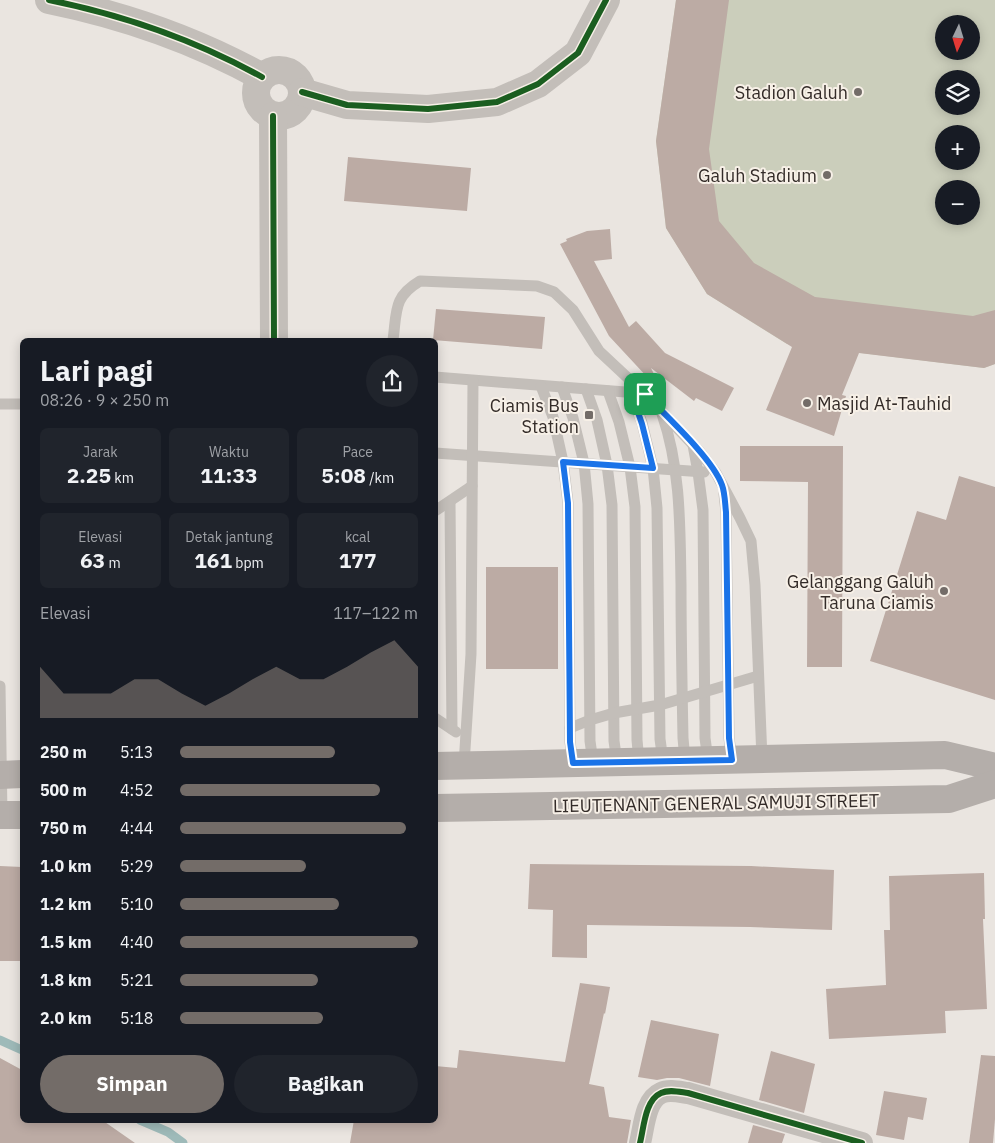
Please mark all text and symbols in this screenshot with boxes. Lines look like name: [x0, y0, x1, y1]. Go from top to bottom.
north arrow: [935, 15, 980, 60]
map controls: [935, 15, 980, 225]
button: layers: [935, 70, 980, 115]
place label: Stadion Galuh: [735, 81, 848, 104]
marker: Stadion Galuh: [852, 86, 864, 98]
button: +: [935, 125, 980, 170]
place label: Galuh Stadium: [698, 164, 817, 187]
marker: Galuh Stadium: [821, 169, 833, 181]
button: −: [935, 180, 980, 225]
text: Lari pagi: [40, 352, 153, 389]
button: share: [366, 355, 418, 407]
pin: [624, 373, 666, 415]
icon: arrive: [631, 380, 659, 408]
text: 08:26 · 9 × 250 m: [40, 390, 169, 410]
place label: Masjid At-Tauhid: [817, 392, 951, 415]
place label: Ciamis Bus Station: [490, 394, 579, 438]
marker: Masjid At-Tauhid: [801, 397, 813, 409]
marker: Ciamis Bus Station: [583, 409, 595, 421]
text: Jarak: [83, 443, 118, 461]
text: Waktu: [209, 443, 249, 461]
text: Pace: [342, 443, 373, 461]
text: 2.25: [67, 461, 111, 489]
text: 11:33: [200, 461, 258, 489]
text: 5:08: [321, 461, 366, 489]
text: km: [111, 469, 134, 487]
text: /km: [366, 469, 394, 487]
text: Elevasi: [78, 528, 122, 546]
text: Detak jantung: [185, 528, 273, 546]
text: kcal: [345, 528, 370, 546]
text: 63: [80, 546, 105, 574]
text: 161: [194, 546, 232, 574]
text: 177: [339, 546, 377, 574]
text: m: [105, 554, 121, 572]
text: bpm: [232, 554, 264, 572]
place label: Gelanggang Galuh Taruna Ciamis: [787, 570, 934, 614]
marker: Gelanggang Galuh Taruna Ciamis: [938, 585, 950, 597]
text: Elevasi: [40, 603, 90, 623]
text: 117–122 m: [333, 603, 418, 623]
text: 250 m: [40, 742, 87, 762]
text: 5:13: [120, 742, 153, 762]
text: 500 m: [40, 780, 87, 800]
text: 4:52: [120, 780, 153, 800]
street label: LIEUTENANT GENERAL SAMUJI STREET: [553, 789, 879, 817]
text: 750 m: [40, 818, 87, 838]
text: 4:44: [120, 818, 153, 838]
text: 1.0 km: [40, 856, 91, 876]
text: 5:29: [120, 856, 153, 876]
text: 1.2 km: [40, 894, 91, 914]
text: 5:10: [120, 894, 153, 914]
text: 1.5 km: [40, 932, 91, 952]
text: 4:40: [120, 932, 153, 952]
text: 1.8 km: [40, 970, 91, 990]
text: 5:21: [120, 970, 153, 990]
text: 2.0 km: [40, 1008, 91, 1028]
text: 5:18: [120, 1008, 153, 1028]
button: Simpan: [40, 1055, 224, 1113]
button: Bagikan: [234, 1055, 418, 1113]

